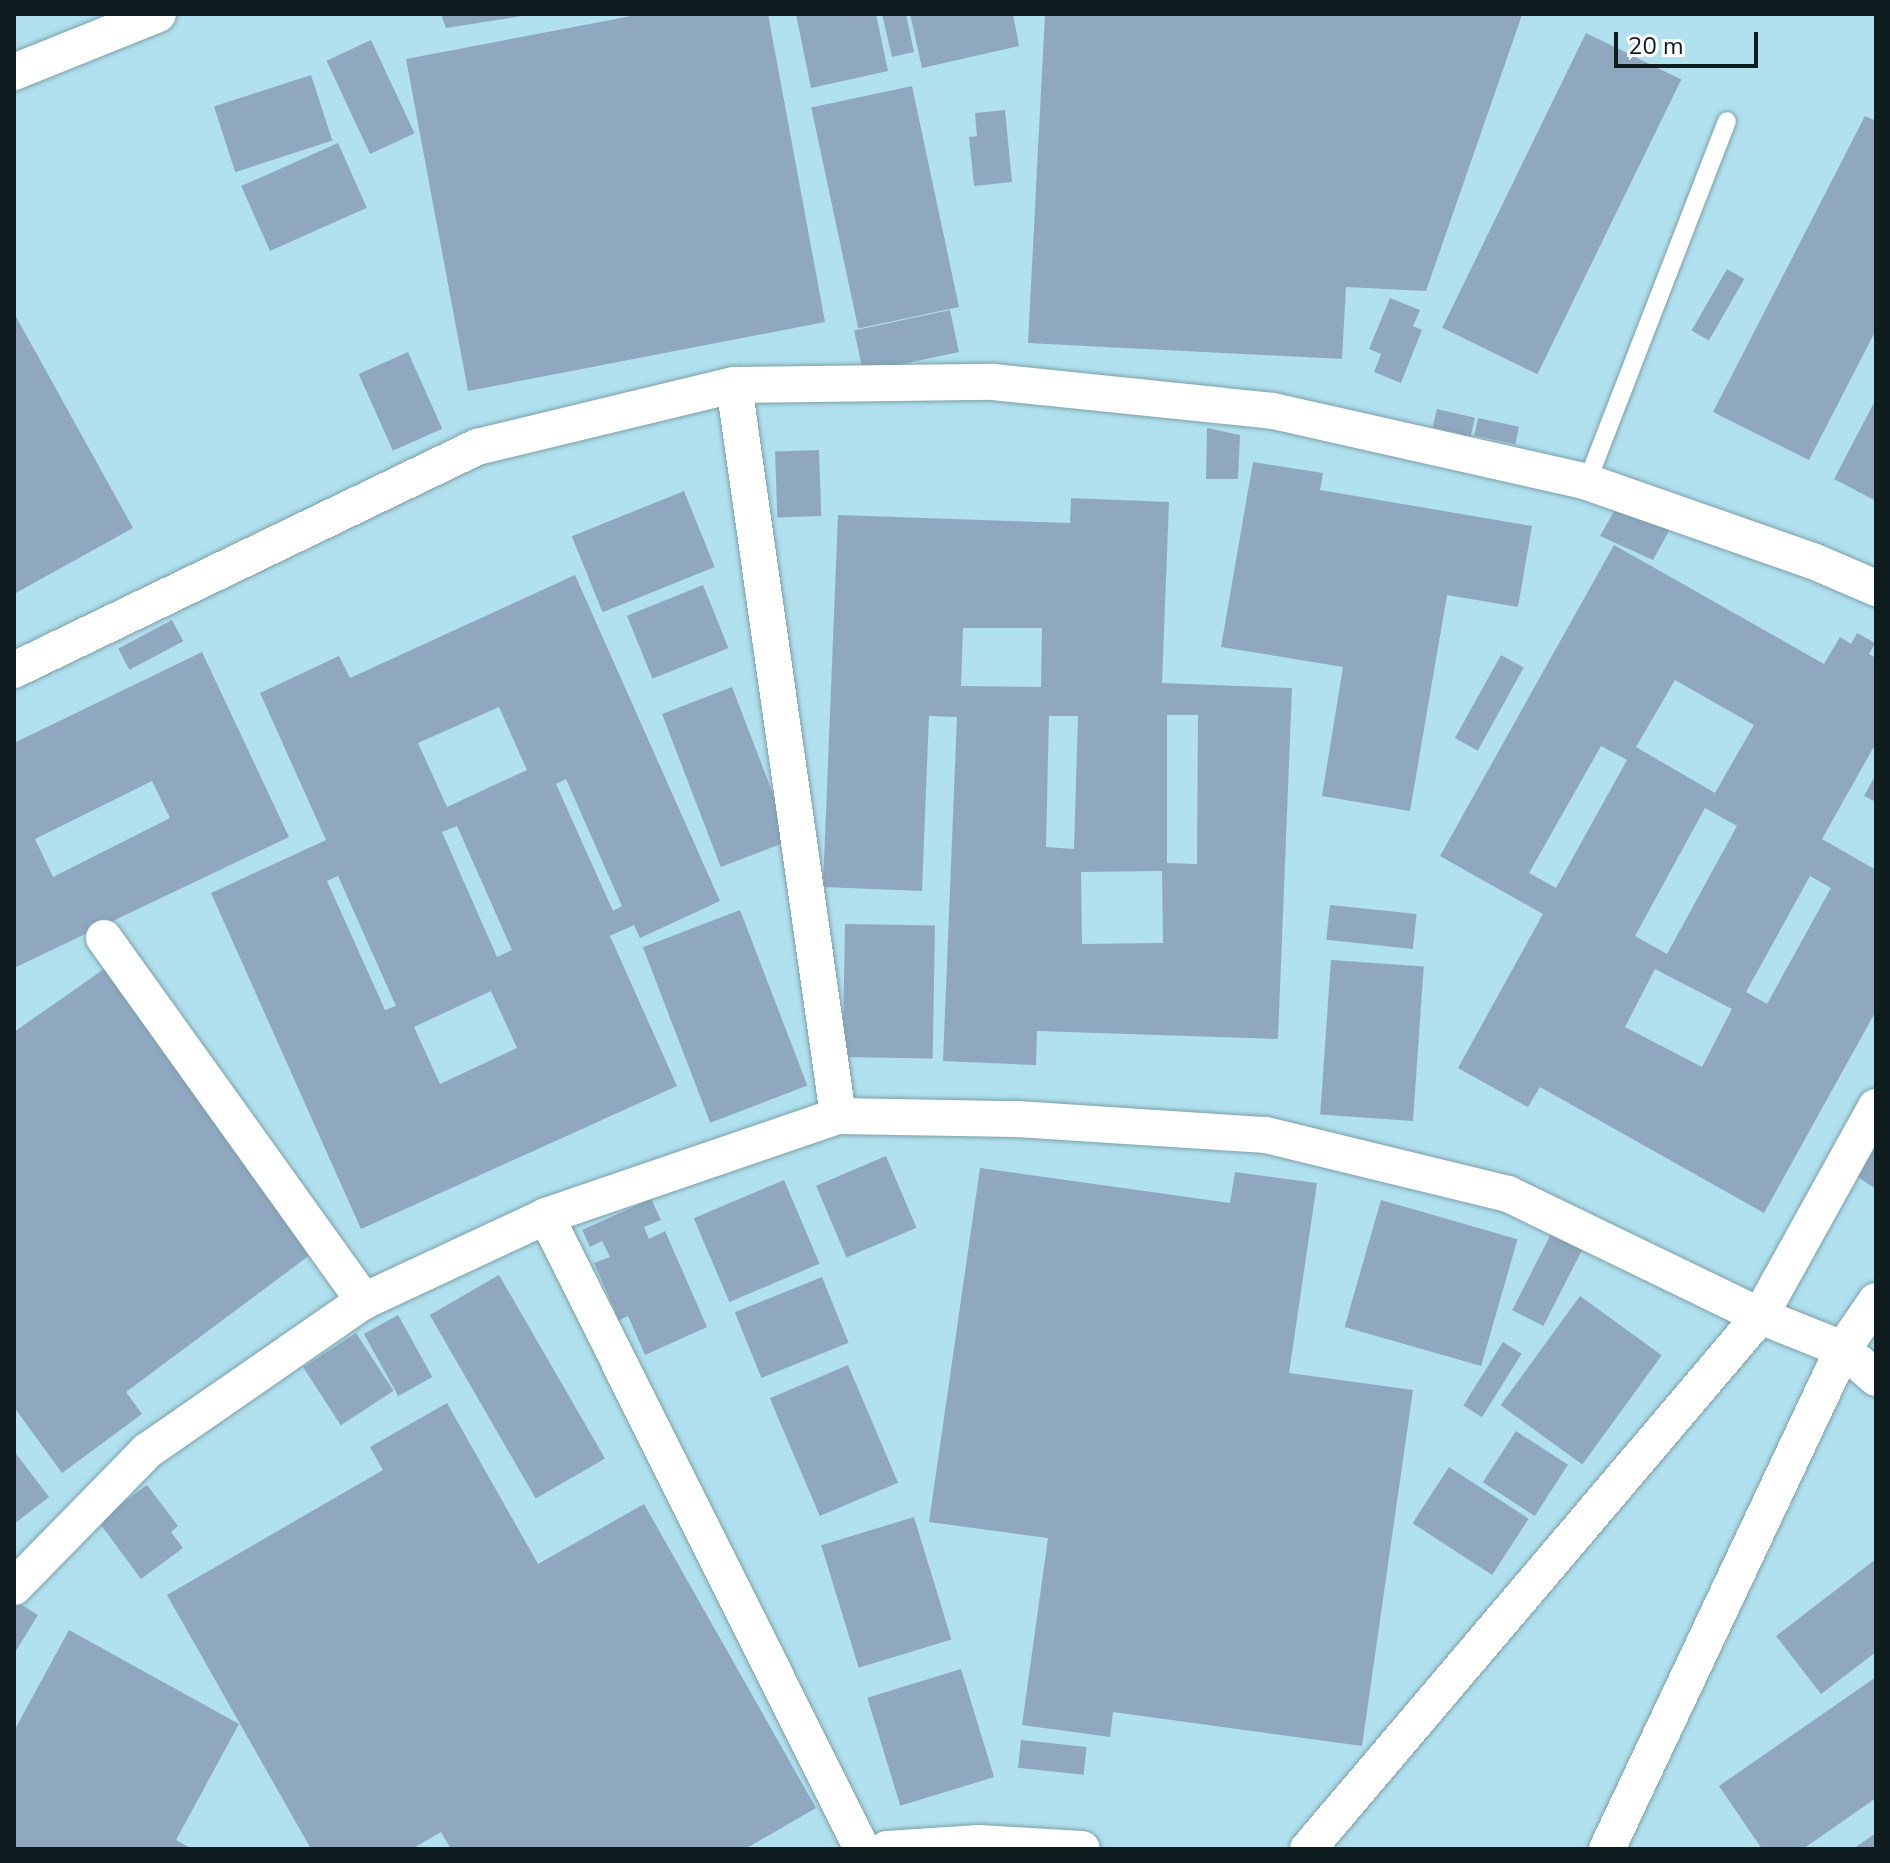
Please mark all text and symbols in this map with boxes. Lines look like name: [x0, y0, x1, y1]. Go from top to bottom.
scale bar: [1618, 16, 1762, 66]
text: 20 m: [1628, 30, 1684, 62]

